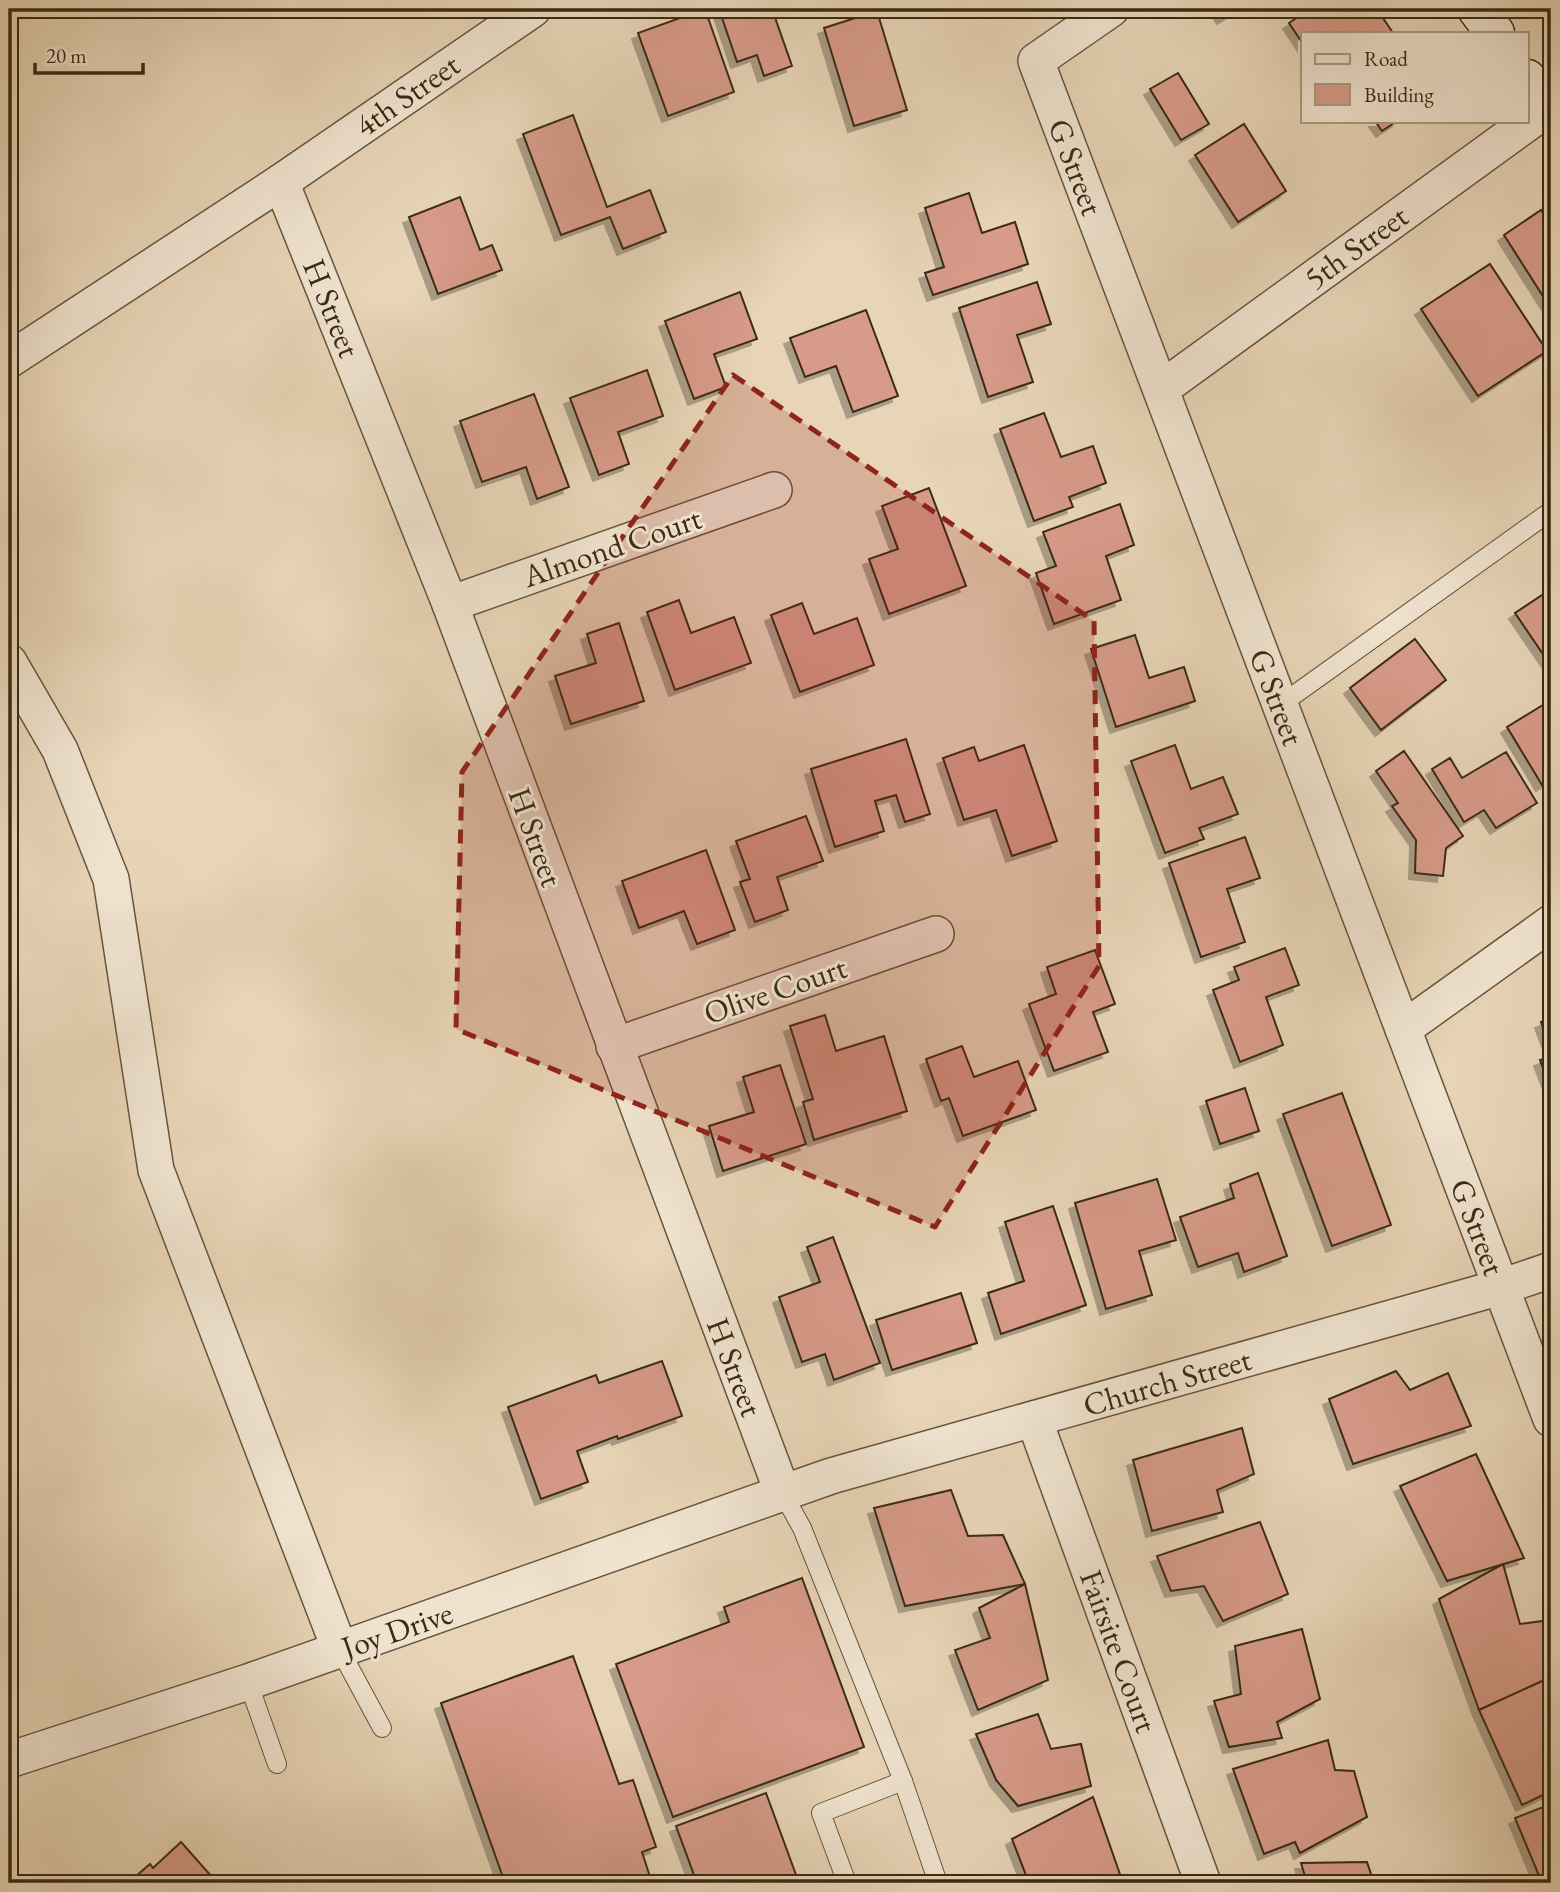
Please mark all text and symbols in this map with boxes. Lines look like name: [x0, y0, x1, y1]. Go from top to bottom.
scale bar: [35, 32, 144, 76]
legend: [1301, 32, 1528, 122]
text: 20 m: [46, 42, 87, 69]
street label: 4th Street: [346, 44, 468, 146]
text: Road: [1364, 45, 1408, 72]
text: Building: [1364, 81, 1434, 108]
street label: G Street: [1038, 113, 1114, 221]
street label: 5th Street: [1296, 195, 1416, 299]
street label: H Street: [293, 253, 371, 363]
street label: Almond Court: [516, 497, 707, 597]
street label: G Street: [1239, 643, 1315, 751]
street label: H Street: [499, 782, 573, 892]
street label: Olive Court: [698, 946, 852, 1034]
street label: G Street: [1440, 1173, 1516, 1281]
street label: H Street: [697, 1312, 773, 1422]
street label: Church Street: [1078, 1338, 1256, 1426]
street label: Fairsite Court: [1070, 1564, 1168, 1738]
street label: Joy Drive: [333, 1591, 458, 1670]

